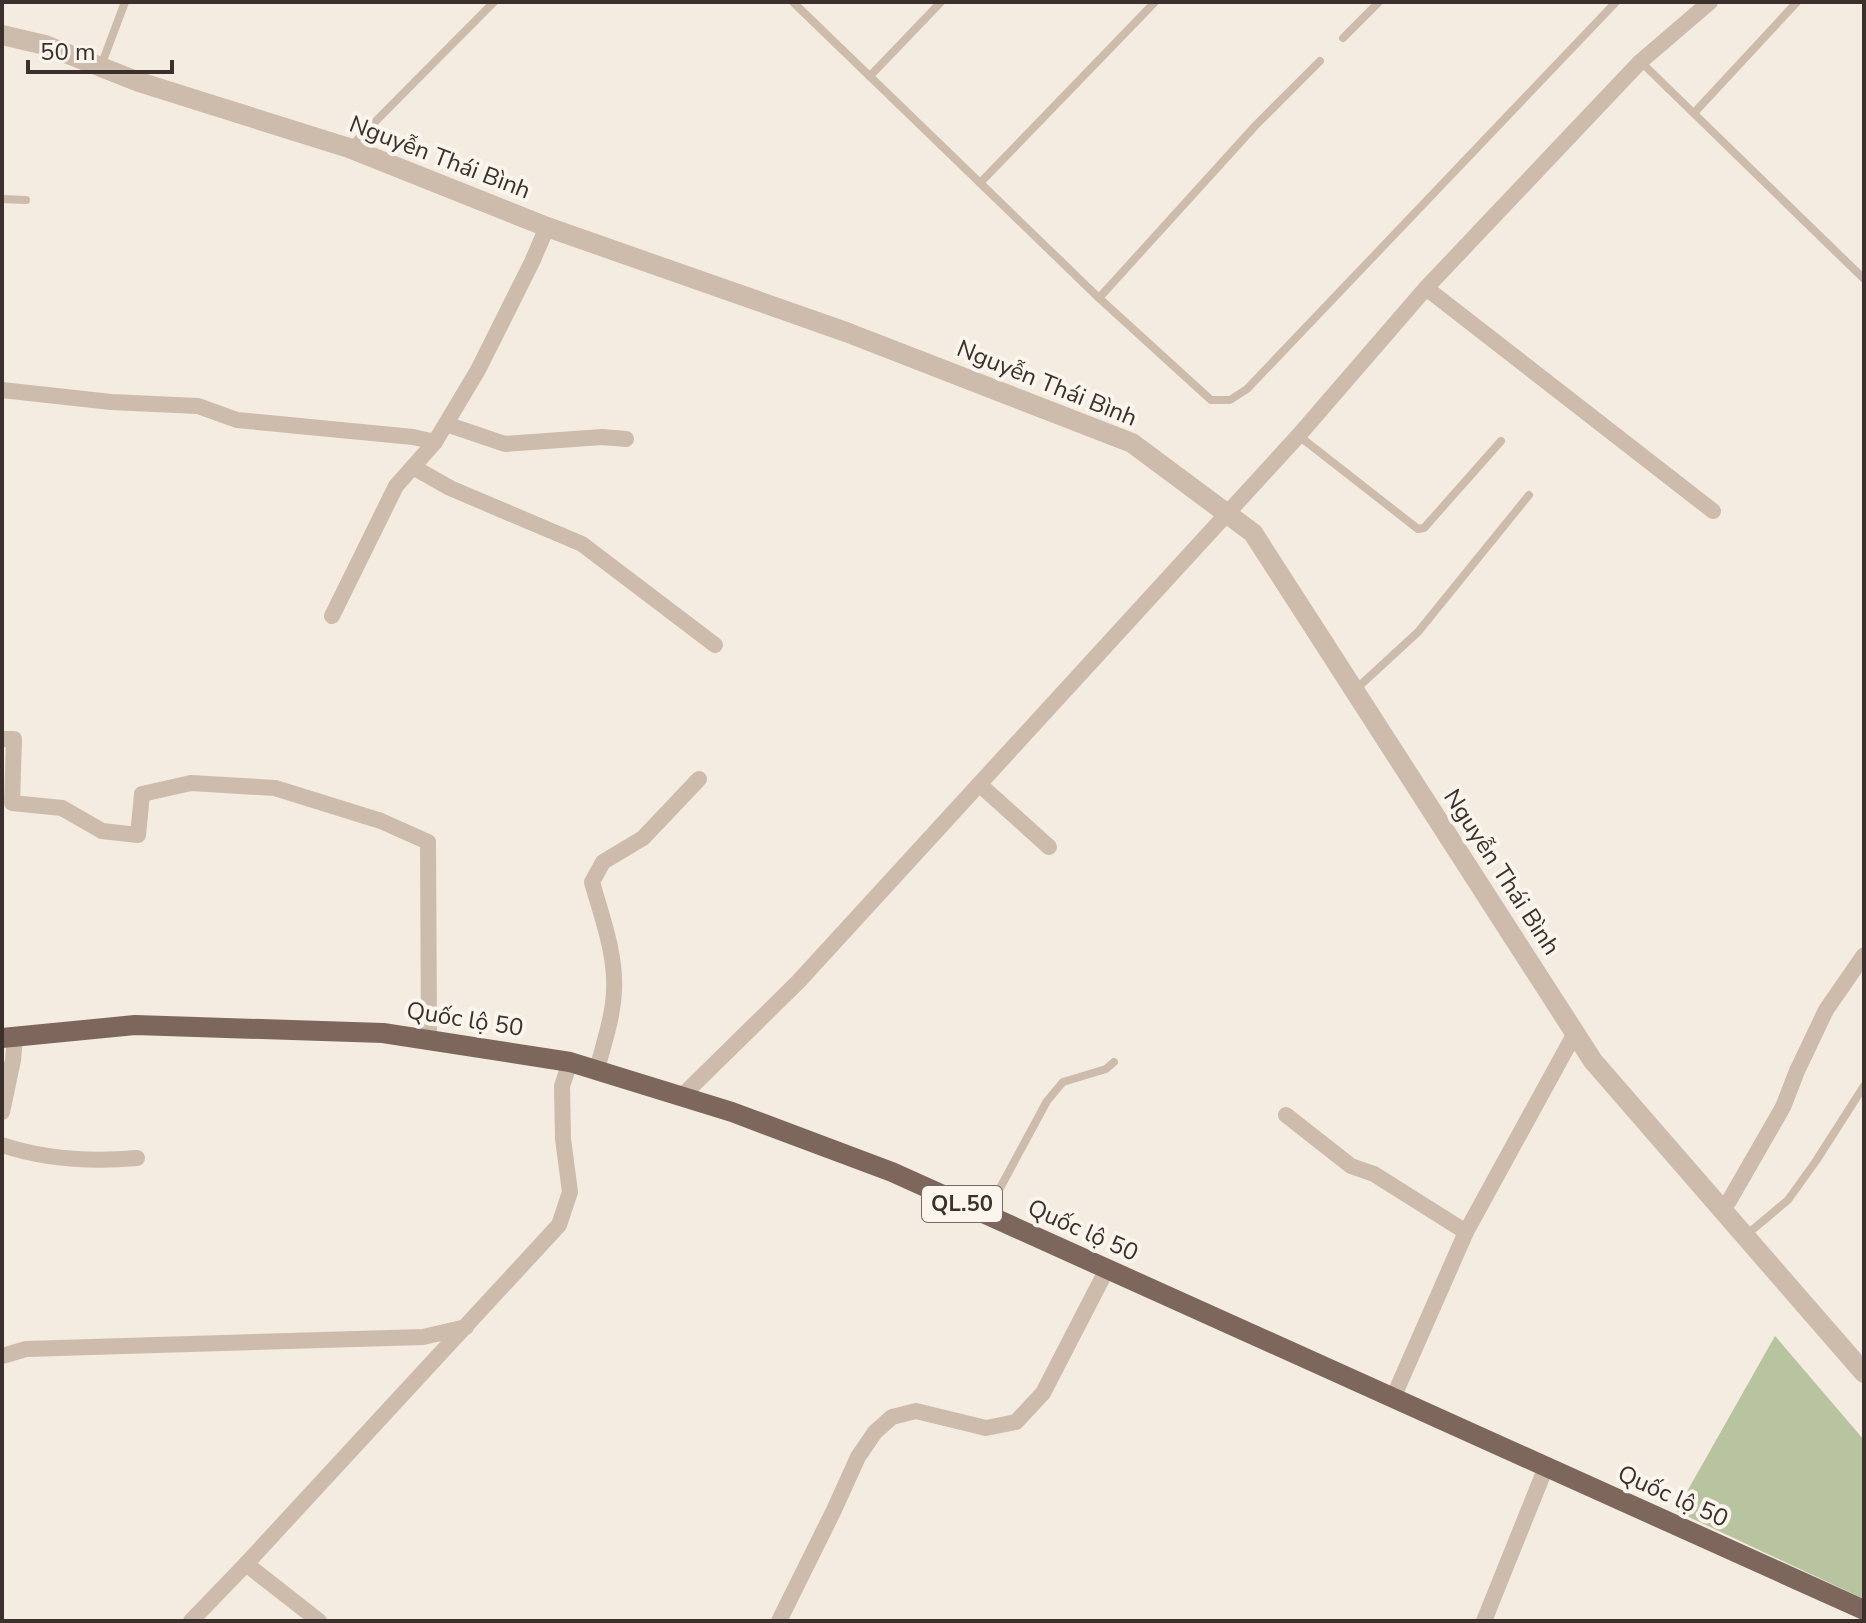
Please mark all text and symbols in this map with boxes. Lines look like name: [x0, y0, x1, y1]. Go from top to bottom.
scale bar: [28, 24, 172, 74]
text: 50 m: [40, 36, 96, 68]
street label: Nguyễn Thái Bình: [345, 108, 535, 206]
street label: Nguyễn Thái Bình: [952, 332, 1142, 434]
street label: Nguyễn Thái Bình: [1436, 783, 1568, 961]
street label: Quốc lộ 50: [404, 994, 526, 1044]
road number: QL.50: [922, 1186, 1002, 1222]
street label: Quốc lộ 50: [1023, 1191, 1143, 1269]
street label: Quốc lộ 50: [1613, 1457, 1733, 1535]

